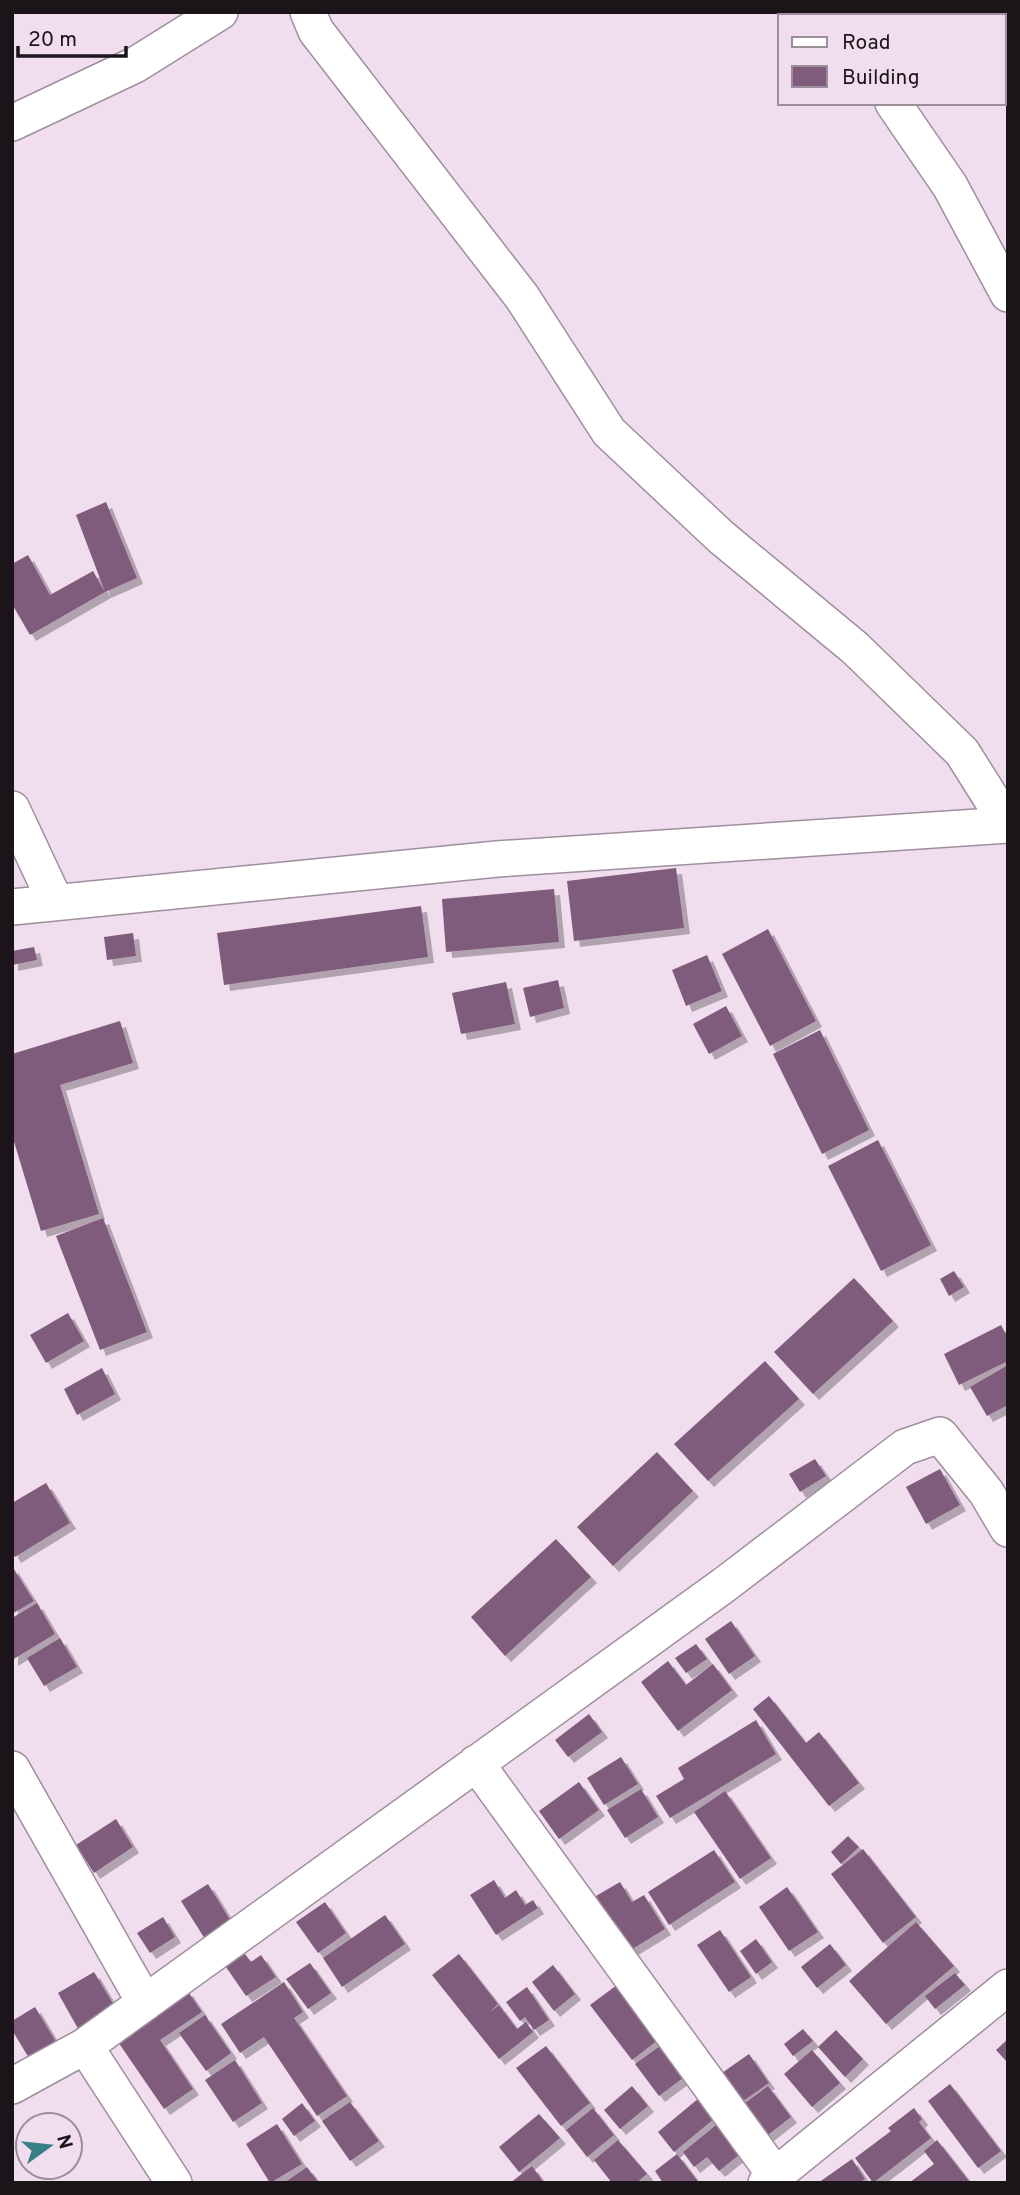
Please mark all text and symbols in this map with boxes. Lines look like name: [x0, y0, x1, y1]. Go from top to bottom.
scale bar: [18, 14, 126, 58]
legend: [778, 14, 1006, 105]
text: 20 m: [28, 27, 77, 54]
text: Road: [842, 30, 891, 57]
text: Building: [842, 65, 920, 92]
north arrow: [14, 2111, 84, 2181]
text: N: [50, 2132, 77, 2152]

